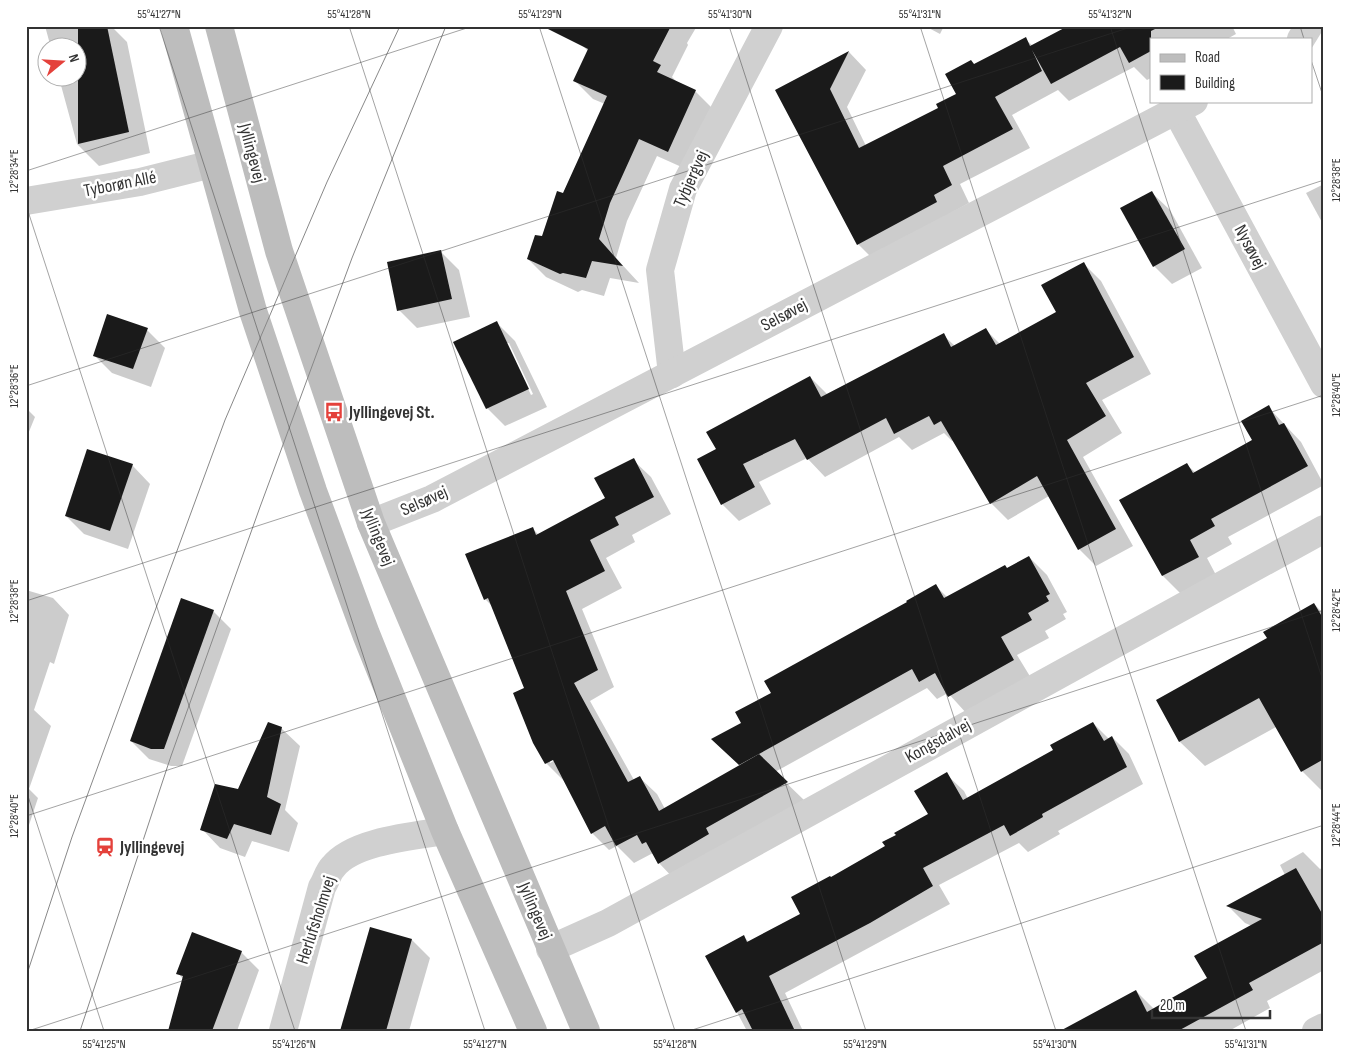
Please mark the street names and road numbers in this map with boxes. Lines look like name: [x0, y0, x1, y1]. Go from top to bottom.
street label: Jyllingevej: [234, 120, 270, 185]
street label: Tybjergvej: [669, 147, 713, 211]
street label: Tyborøn Allé: [82, 167, 158, 201]
street label: Nysøvej: [1230, 221, 1270, 273]
street label: Selsøvej: [757, 294, 811, 336]
street label: Selsøvej: [397, 481, 451, 521]
street label: Jyllingevej: [357, 504, 399, 569]
street label: Kongsdalvej: [902, 714, 974, 768]
street label: Herlufsholmvej: [292, 873, 340, 967]
street label: Jyllingevej: [513, 878, 556, 943]

